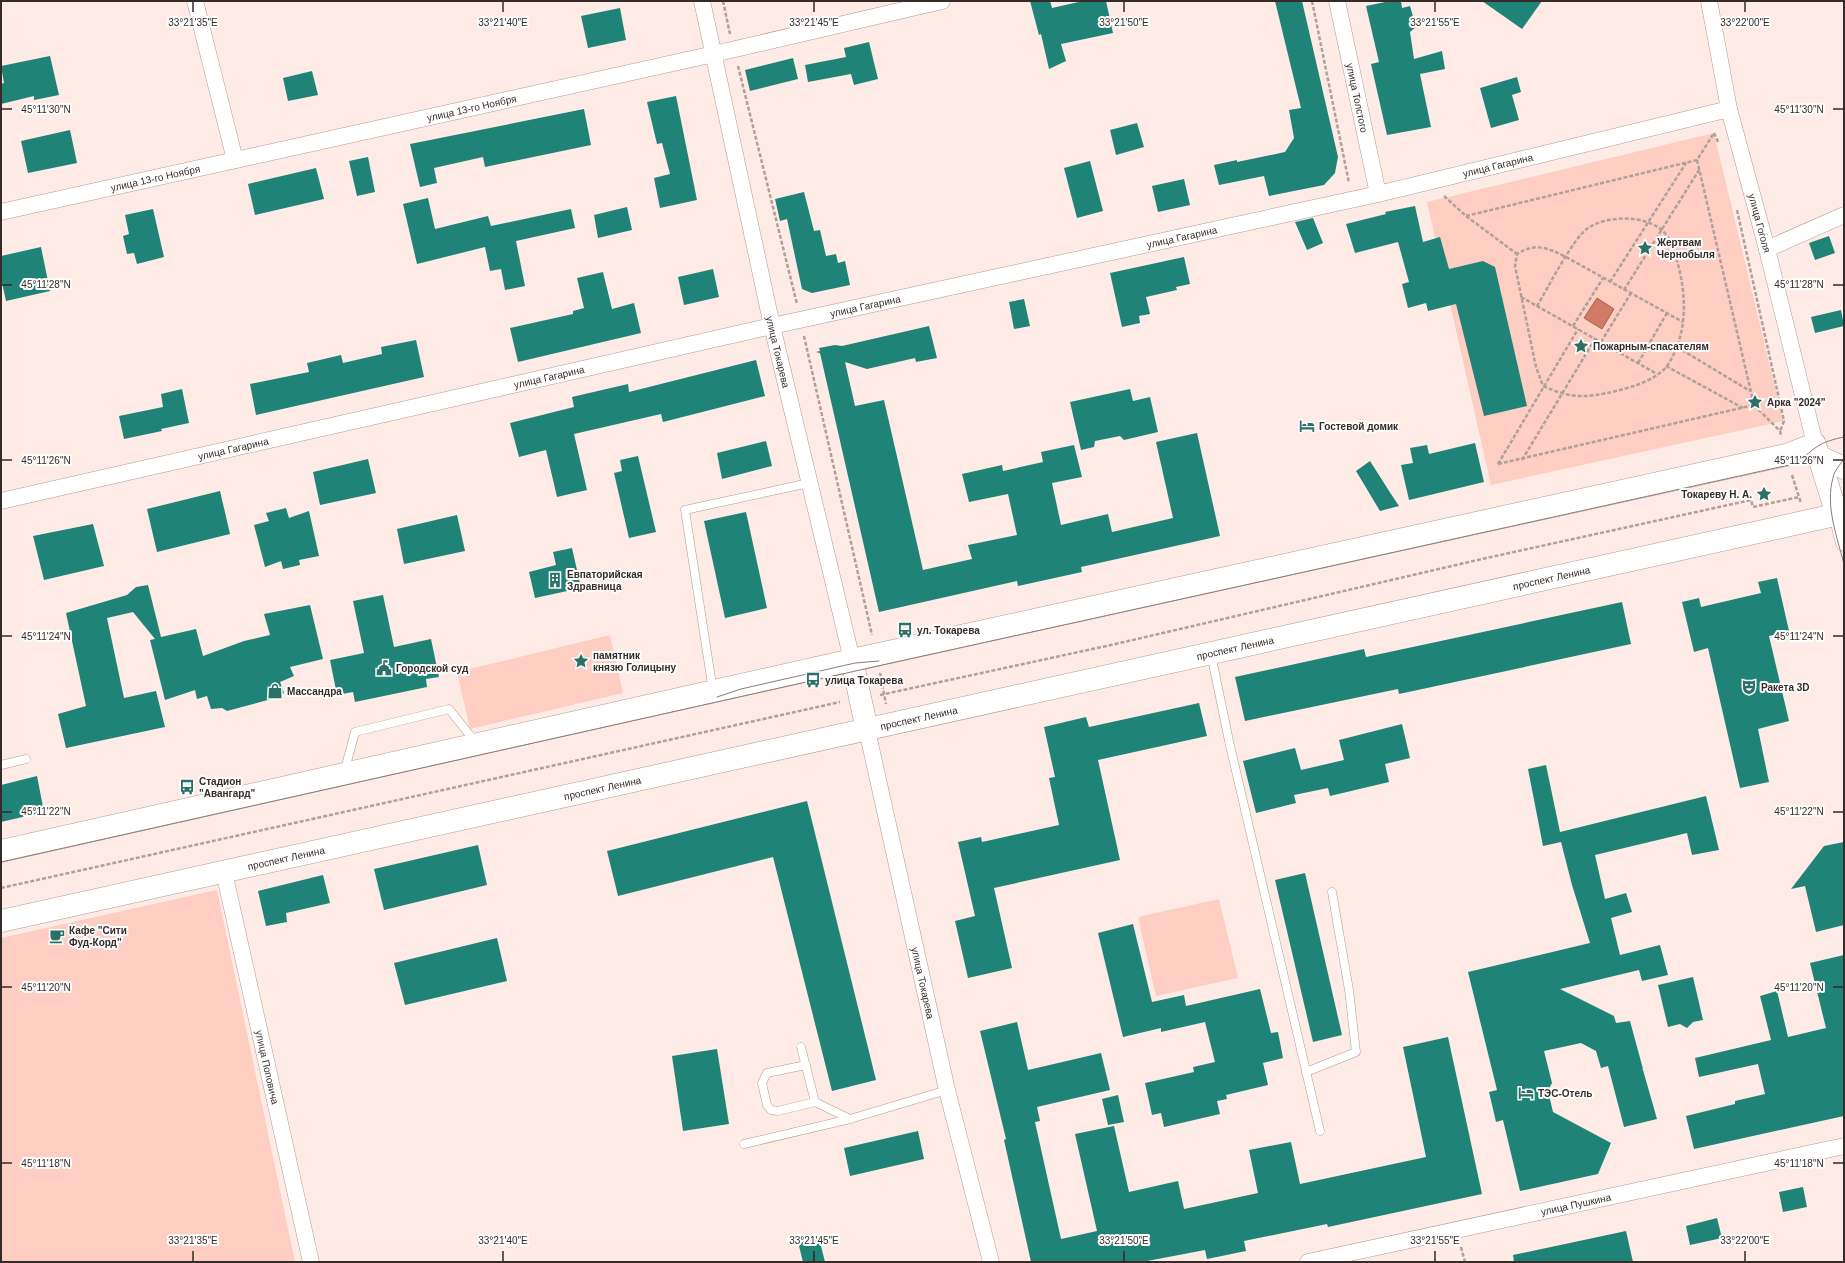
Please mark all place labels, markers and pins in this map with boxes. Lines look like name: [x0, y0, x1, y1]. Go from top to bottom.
place label: Жертвам Чернобыля: [1656, 237, 1715, 260]
place icon: Жертвам Чернобыля: [1636, 239, 1654, 257]
place icon: Пожарным-спасателям: [1572, 337, 1590, 355]
place label: Пожарным-спасателям: [1593, 341, 1709, 352]
place icon: Арка "2024": [1746, 393, 1764, 411]
place label: Арка "2024": [1767, 397, 1826, 408]
hotel icon: Гостевой домик: [1298, 417, 1316, 435]
place label: Гостевой домик: [1319, 421, 1399, 432]
place icon: Токареву Н. А.: [1755, 485, 1773, 503]
place label: Токареву Н. А.: [1681, 489, 1752, 500]
place label: Евпаторийская Здравница: [567, 569, 643, 592]
building icon: Евпаторийская Здравница: [546, 571, 564, 589]
bus stop icon: ул. Токарева: [896, 621, 914, 639]
place label: ул. Токарева: [917, 625, 980, 636]
place label: памятник князю Голицыну: [593, 650, 676, 673]
place icon: памятник князю Голицыну: [572, 652, 590, 670]
public building icon: Городской суд: [375, 659, 393, 677]
place label: Городской суд: [396, 663, 469, 674]
bus stop icon: улица Токарева: [804, 671, 822, 689]
place label: улица Токарева: [825, 675, 903, 686]
theatre icon: Ракета 3D: [1740, 678, 1758, 696]
shop icon: Массандра: [266, 682, 284, 700]
place label: Ракета 3D: [1761, 682, 1810, 693]
place label: Массандра: [287, 686, 342, 697]
place label: Стадион "Авангард": [199, 776, 256, 799]
bus stop icon: Стадион "Авангард": [178, 778, 196, 796]
place label: Кафе "Сити Фуд-Корд": [69, 925, 127, 948]
cafe icon: Кафе "Сити Фуд-Корд": [48, 927, 66, 945]
hotel icon: ТЭС-Отель: [1517, 1084, 1535, 1102]
place label: ТЭС-Отель: [1538, 1088, 1593, 1099]

